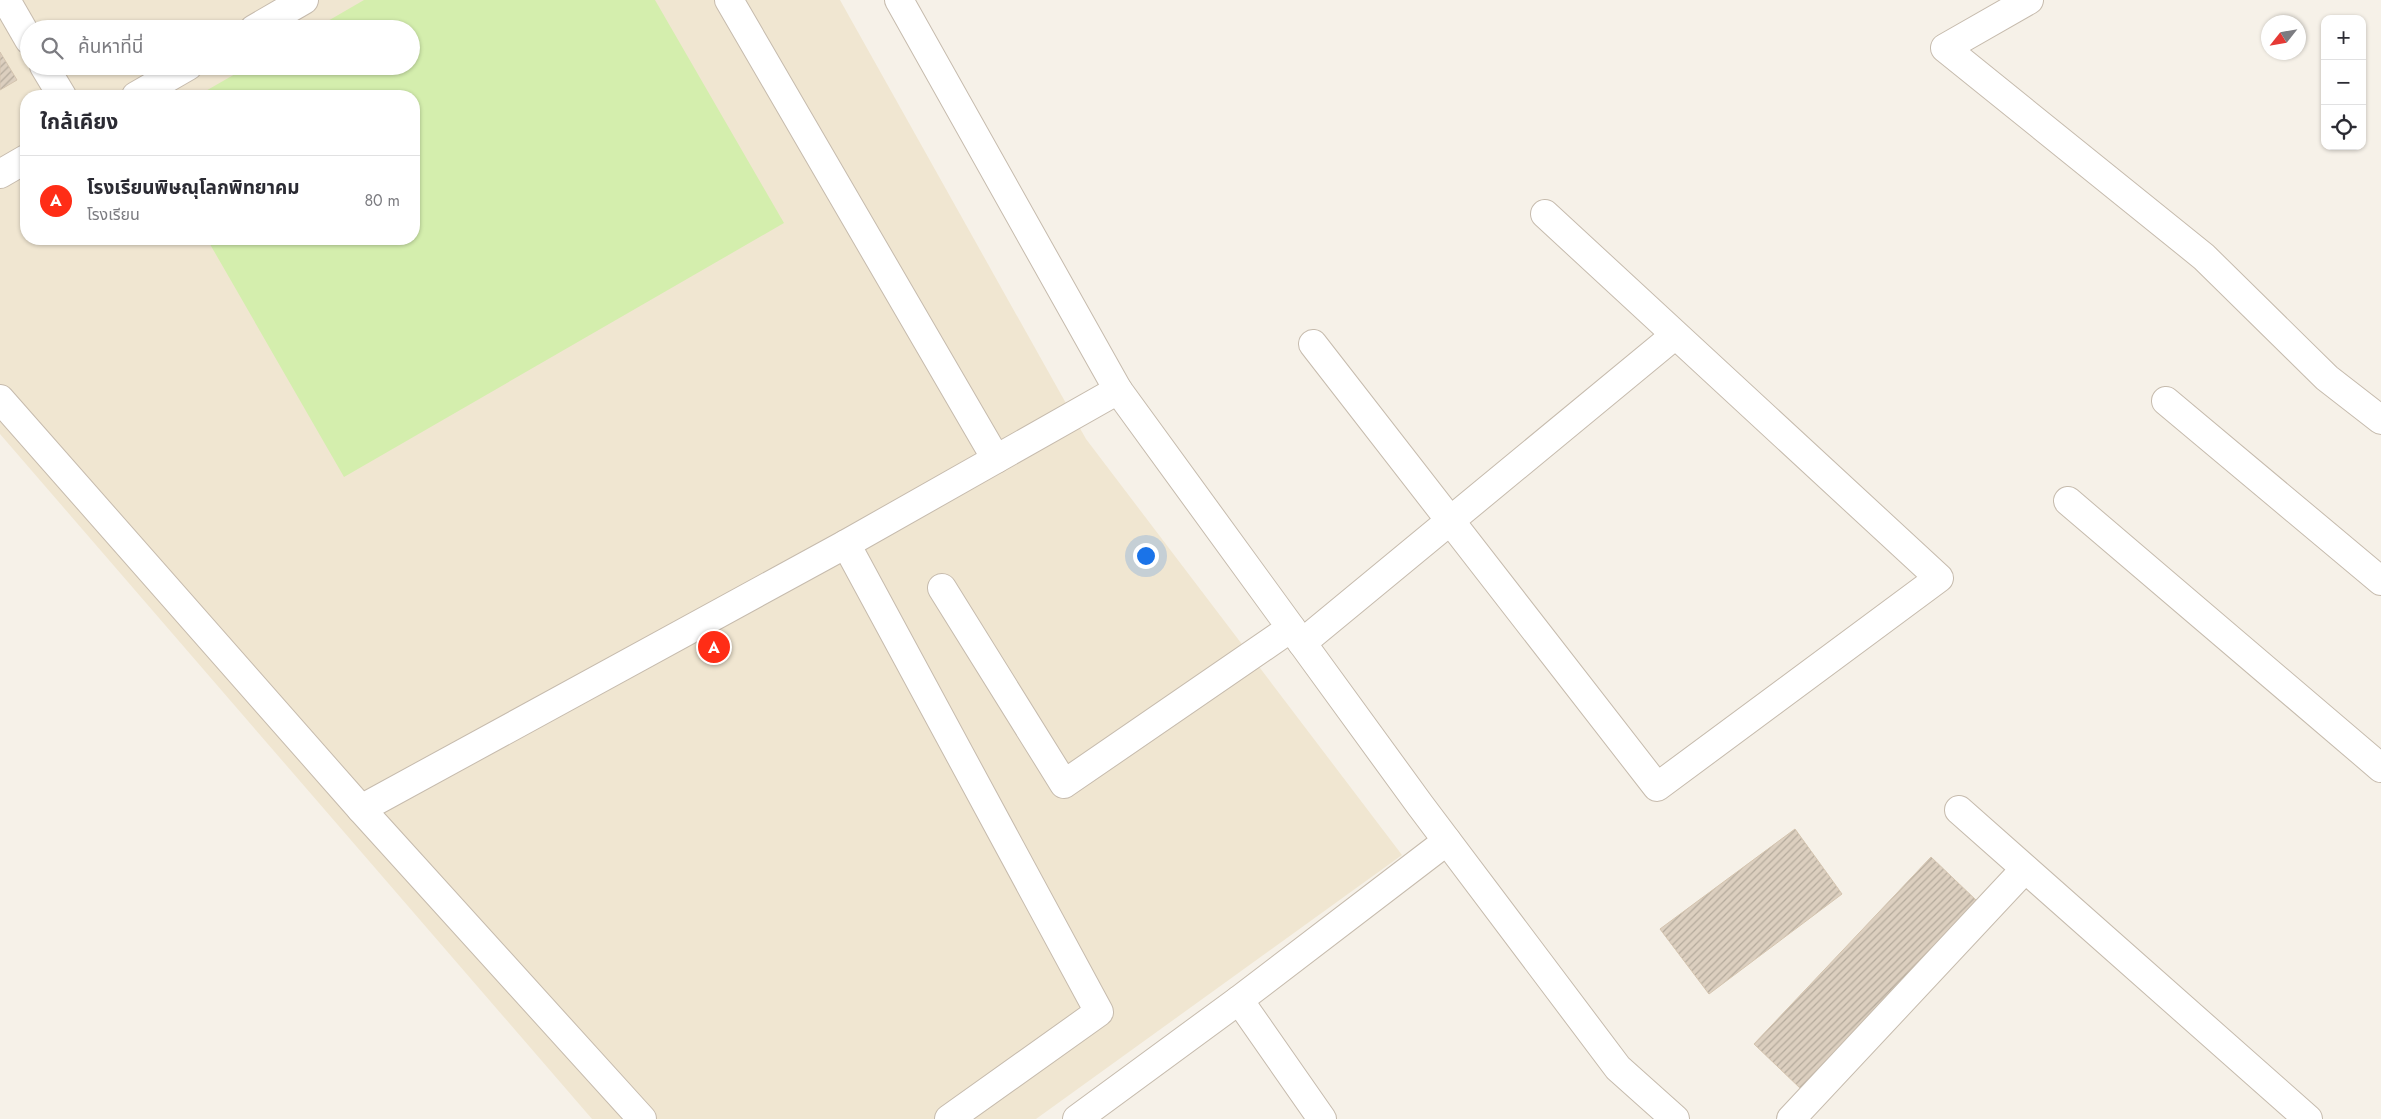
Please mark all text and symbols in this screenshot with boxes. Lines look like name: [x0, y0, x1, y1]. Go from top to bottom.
north arrow: [2261, 15, 2306, 60]
map controls: [2321, 15, 2366, 150]
button: +: [2321, 15, 2366, 60]
search box: [20, 20, 420, 75]
text: ค้นหาที่นี่: [78, 33, 143, 60]
icon: search: [38, 34, 66, 62]
button: −: [2321, 60, 2366, 105]
button: locate: [2321, 105, 2366, 150]
text: ใกล้เคียง: [40, 107, 118, 137]
text: โรงเรียนพิษณุโลกพิทยาคม: [87, 174, 300, 201]
text: A: [50, 189, 62, 212]
text: 80 m: [364, 189, 400, 212]
text: โรงเรียน: [87, 203, 140, 226]
your location: [1133, 543, 1159, 569]
pin: A: [698, 628, 730, 666]

